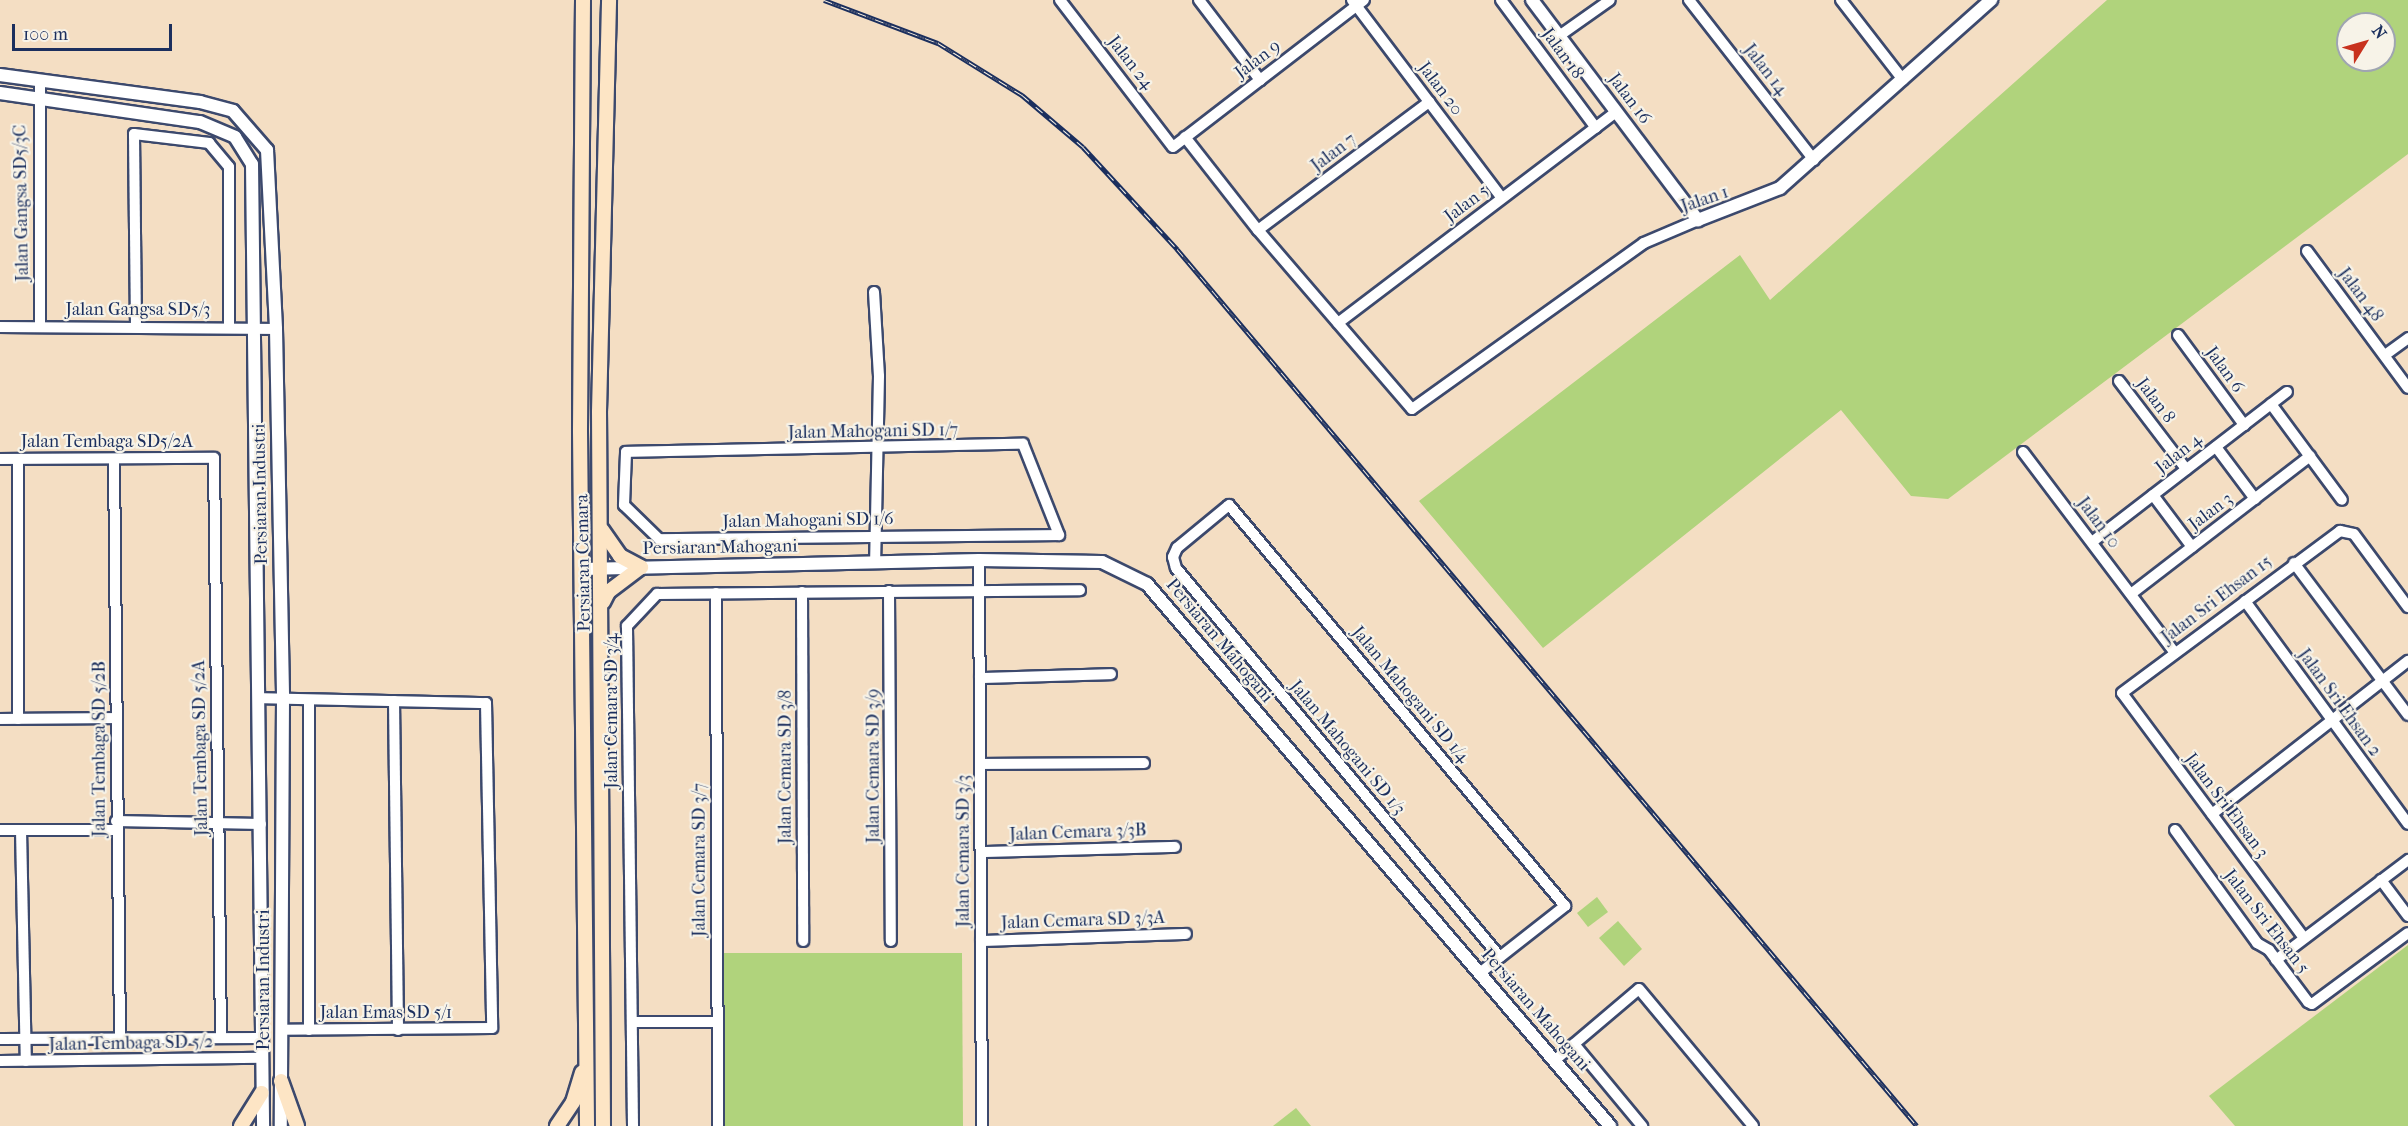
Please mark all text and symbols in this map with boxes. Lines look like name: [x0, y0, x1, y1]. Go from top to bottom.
scale bar: [15, 12, 176, 50]
north arrow: [2336, 12, 2396, 72]
text: N: [2368, 21, 2390, 43]
text: 100 m: [23, 24, 68, 45]
street label: Jalan 18: [1536, 24, 1588, 84]
street label: Jalan 24: [1102, 32, 1158, 94]
street label: Jalan 9: [1231, 36, 1285, 84]
street label: Jalan 14: [1738, 40, 1792, 100]
street label: Jalan 20: [1413, 58, 1467, 120]
street label: Jalan 16: [1603, 69, 1655, 129]
street label: Jalan Gangsa SD5/3C: [10, 124, 34, 282]
street label: Jalan 7: [1307, 129, 1361, 177]
street label: Jalan 5: [1440, 180, 1494, 228]
street label: Jalan 1: [1678, 182, 1732, 218]
street label: Jalan 48: [2333, 264, 2387, 326]
street label: Jalan Gangsa SD5/3: [66, 299, 210, 321]
street label: Jalan 6: [2200, 343, 2248, 397]
street label: Jalan 8: [2131, 374, 2179, 428]
street label: Jalan Mahogani SD 1/7: [788, 420, 958, 444]
street label: Persiaran Industri: [249, 423, 273, 565]
street label: Jalan 4: [2151, 429, 2207, 479]
street label: Jalan Tembaga SD5/2A: [21, 431, 193, 453]
street label: Jalan 3: [2185, 488, 2237, 536]
street label: Jalan 10: [2072, 493, 2124, 553]
street label: Persiaran Cemara: [572, 494, 596, 632]
street label: Jalan Mahogani SD 1/6: [722, 509, 894, 533]
street label: Persiaran Mahogani: [642, 536, 798, 560]
street label: Jalan Sri Ehsan 15: [2157, 551, 2277, 649]
street label: Persiaran Mahogani: [1161, 575, 1277, 707]
street label: Jalan Mahogani SD 1/4: [1347, 622, 1473, 768]
street label: Jalan Cemara SD 3/4: [601, 633, 623, 789]
street label: Jalan Sri Ehsan 2: [2293, 645, 2385, 761]
street label: Jalan Tembaga SD 5/2A: [189, 660, 213, 836]
street label: Jalan Tembaga SD 5/2B: [89, 661, 111, 837]
street label: Jalan Mahogani SD 1/3: [1284, 676, 1410, 820]
street label: Jalan Cemara SD 3/9: [863, 689, 885, 843]
street label: Jalan Cemara SD 3/8: [775, 690, 797, 844]
street label: Jalan Sri Ehsan 3: [2179, 749, 2273, 863]
street label: Jalan Cemara SD 3/3: [953, 775, 975, 927]
street label: Jalan Cemara SD 3/7: [689, 783, 711, 937]
street label: Jalan Cemara 3/3B: [1009, 820, 1147, 846]
street label: Jalan Sri Ehsan 5: [2219, 865, 2313, 979]
street label: Jalan Cemara SD 3/3A: [1001, 907, 1165, 935]
street label: Persiaran Industri: [253, 910, 275, 1050]
street label: Persiaran Mahogani: [1476, 944, 1594, 1076]
street label: Jalan Emas SD 5/1: [320, 1002, 452, 1024]
street label: Jalan Tembaga SD 5/2: [49, 1032, 213, 1056]

